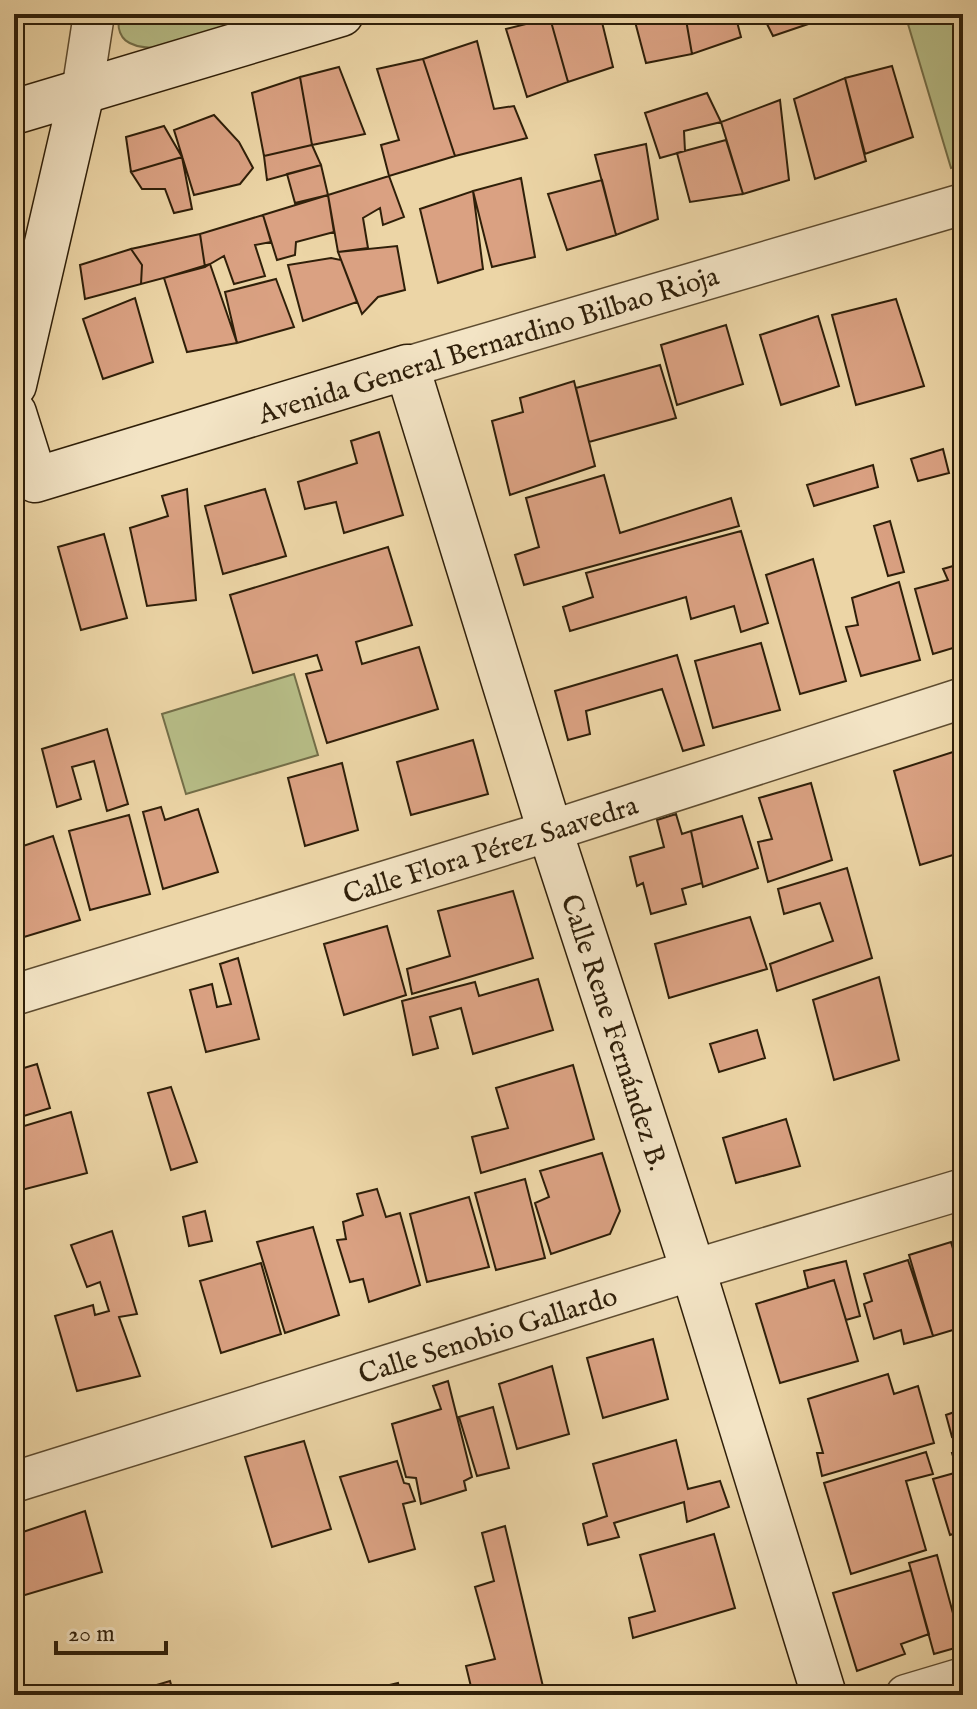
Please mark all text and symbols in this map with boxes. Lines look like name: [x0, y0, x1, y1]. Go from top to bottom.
street label: Avenida General Bernardino Bilbao Rioja: [253, 259, 724, 434]
street label: Calle Flora Pérez Saavedra: [339, 789, 643, 913]
street label: Calle Rene Fernández B.: [552, 890, 674, 1175]
street label: Calle Senobio Gallardo: [355, 1280, 622, 1393]
scale bar: [56, 1605, 166, 1655]
text: 20 m: [68, 1619, 115, 1650]

